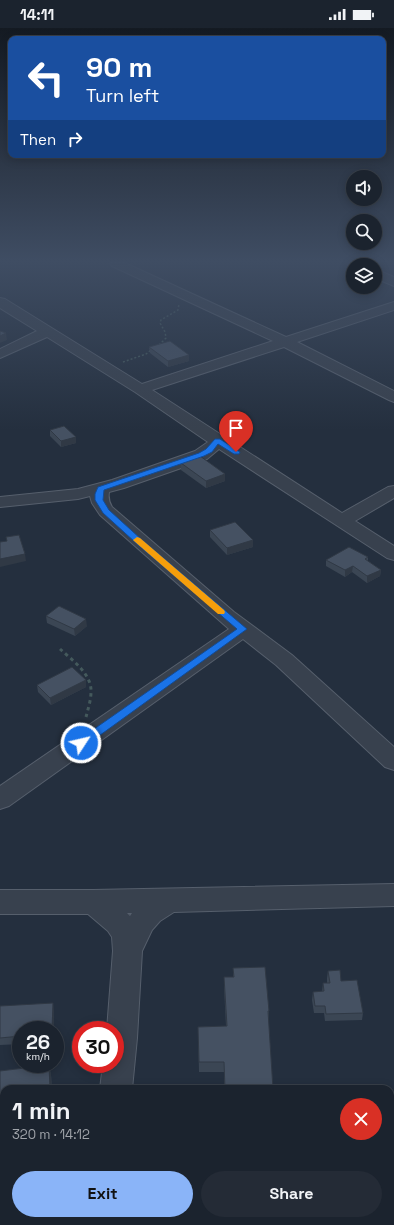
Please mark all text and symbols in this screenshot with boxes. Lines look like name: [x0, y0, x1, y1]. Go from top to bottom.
text: 14:11: [20, 5, 54, 24]
text: 90 m: [86, 49, 152, 85]
icon: left: [20, 52, 72, 104]
text: Turn left: [86, 84, 159, 107]
icon: right: [64, 128, 86, 150]
text: Then: [20, 130, 56, 149]
map controls: [346, 170, 382, 294]
button: sound: [346, 170, 382, 206]
button: search: [346, 214, 382, 250]
button: layers: [346, 258, 382, 294]
pin: [219, 411, 253, 452]
icon: arrive: [225, 417, 247, 439]
position arrow: [60, 722, 102, 764]
speed limit sign: 30: [72, 1021, 124, 1073]
text: 26: [26, 1029, 50, 1055]
text: km/h: [26, 1050, 50, 1063]
text: 1 min: [12, 1095, 71, 1126]
button: close: [340, 1098, 382, 1140]
text: 320 m · 14:12: [12, 1126, 90, 1143]
button: Exit: [12, 1171, 193, 1217]
button: Share: [201, 1171, 382, 1217]

